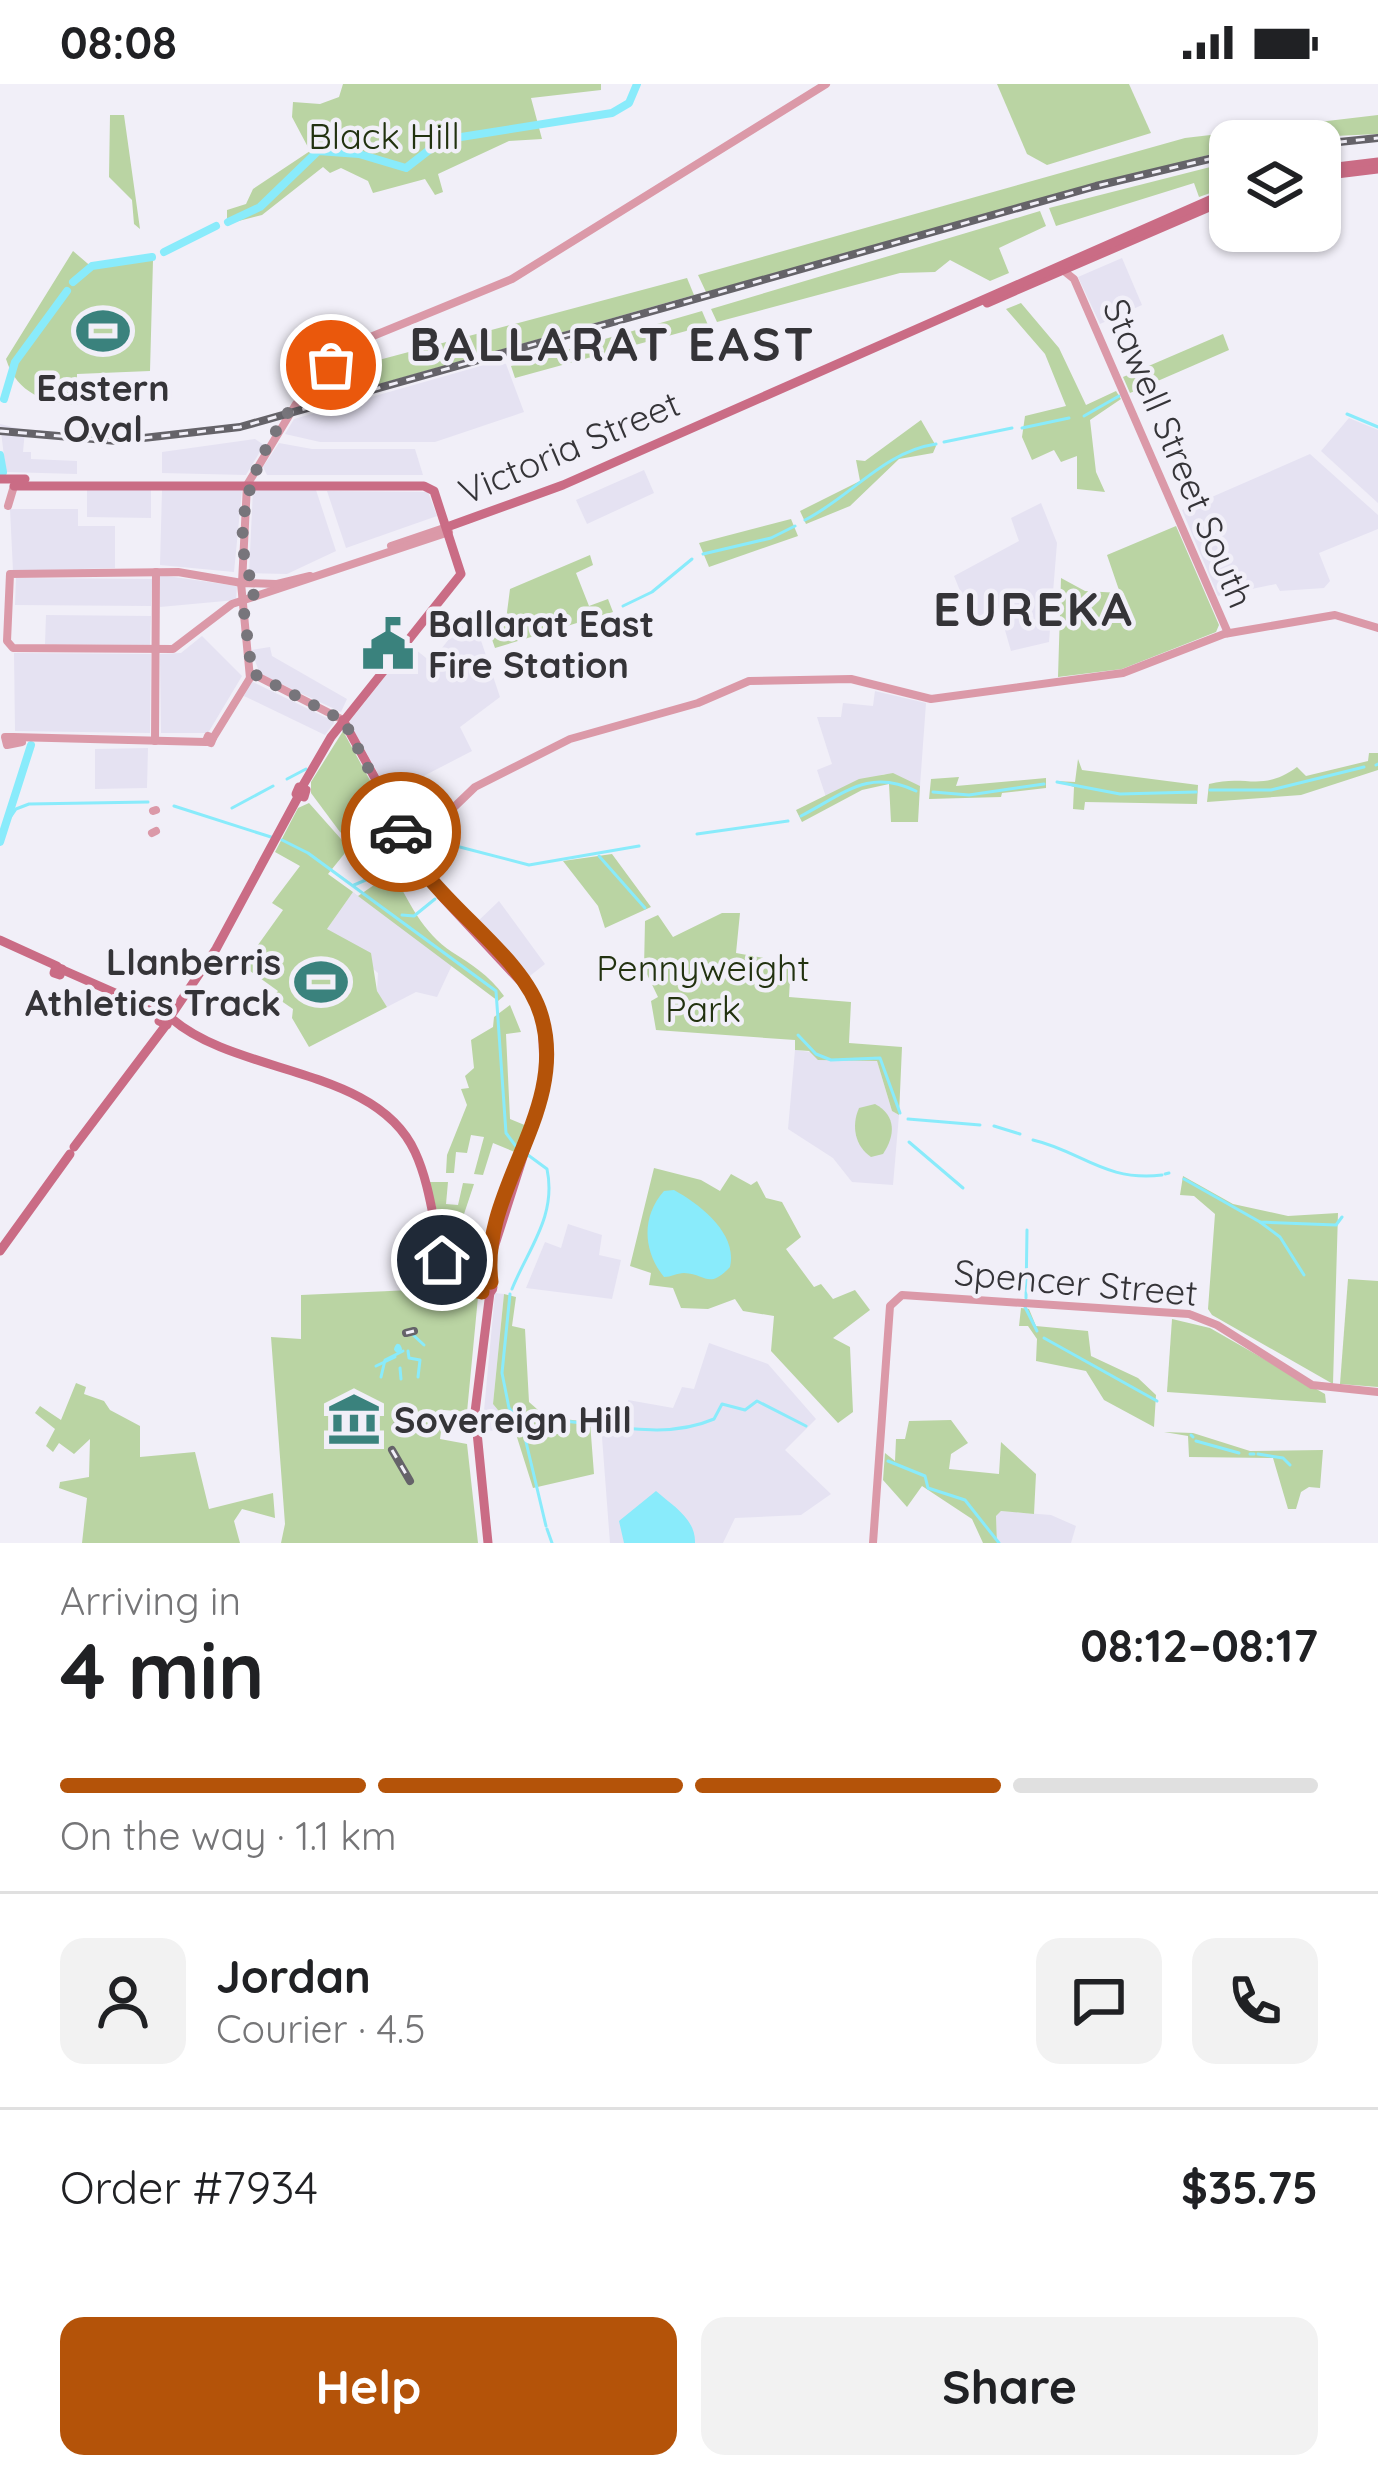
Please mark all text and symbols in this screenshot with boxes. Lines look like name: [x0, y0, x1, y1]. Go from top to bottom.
text: 08:08: [60, 14, 177, 70]
park label: Black Hill: [308, 113, 460, 158]
map controls: [1209, 120, 1341, 252]
button: layers: [1209, 120, 1341, 252]
street label: Stawell Street South: [1094, 292, 1264, 614]
sports icon: Eastern Oval: [74, 302, 132, 360]
district label: BALLARAT EAST: [409, 313, 817, 373]
pin: [280, 314, 382, 416]
icon: bag: [298, 332, 364, 398]
place label: Eastern Oval: [36, 365, 170, 451]
street label: Victoria Street: [452, 380, 686, 514]
district label: EUREKA: [933, 578, 1135, 638]
place label: Ballarat East Fire Station: [428, 601, 654, 687]
public building icon: Ballarat East Fire Station: [359, 615, 417, 673]
courier: [341, 772, 461, 892]
icon: car: [368, 799, 434, 865]
place label: Llanberris Athletics Track: [25, 939, 281, 1025]
park label: Pennyweight Park: [596, 945, 810, 1031]
sports icon: Llanberris Athletics Track: [292, 953, 350, 1011]
pin: [391, 1209, 493, 1311]
icon: home: [409, 1227, 475, 1293]
street label: Spencer Street: [952, 1249, 1200, 1315]
museum icon: Sovereign Hill: [325, 1390, 383, 1448]
place label: Sovereign Hill: [394, 1397, 632, 1442]
text: Arriving in: [60, 1576, 241, 1625]
text: 08:12–08:17: [1080, 1617, 1318, 1673]
text: 4 min: [60, 1621, 265, 1719]
text: On the way · 1.1 km: [60, 1811, 397, 1860]
button: person: [60, 1938, 186, 2064]
button: chat: [1036, 1938, 1162, 2064]
button: phone: [1192, 1938, 1318, 2064]
text: Jordan: [216, 1948, 371, 2004]
text: Courier · 4.5: [216, 2004, 425, 2053]
text: Order #7934: [60, 2159, 318, 2215]
text: $35.75: [1181, 2159, 1318, 2215]
button: Help: [60, 2317, 677, 2455]
button: Share: [701, 2317, 1318, 2455]

